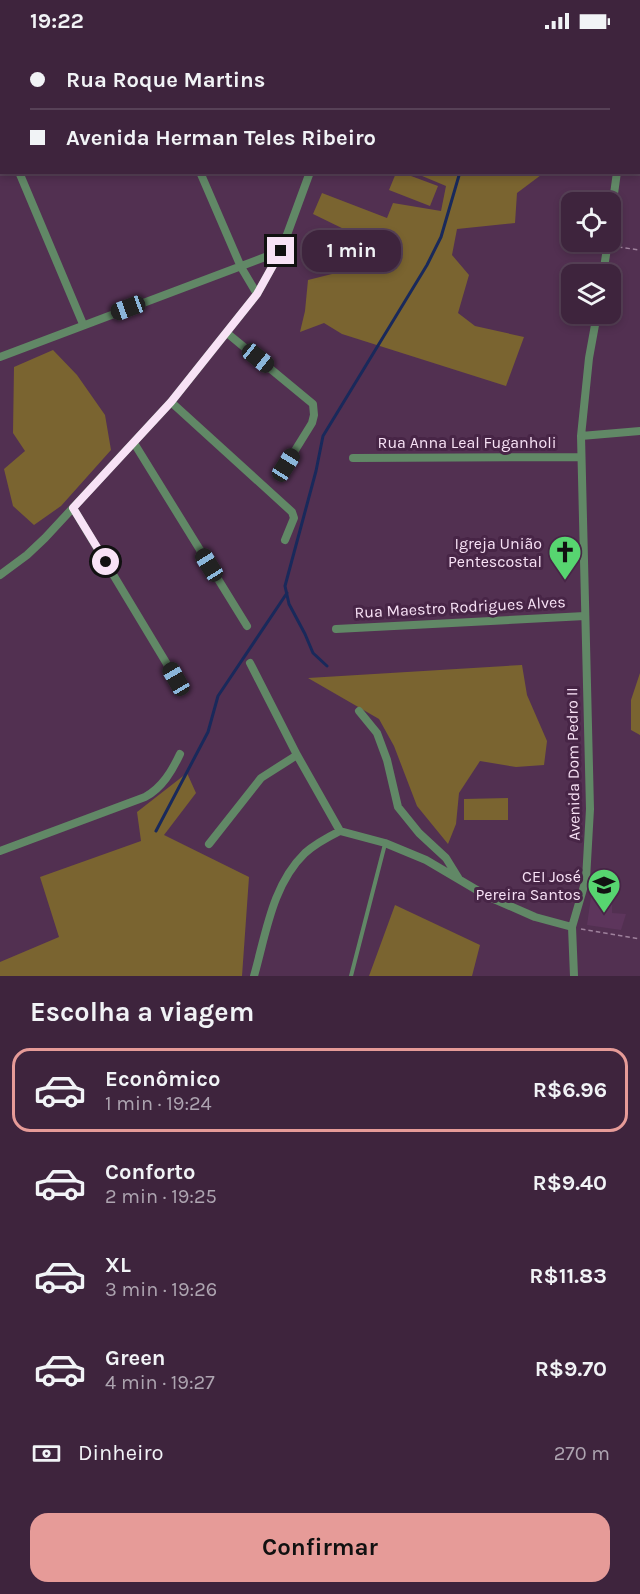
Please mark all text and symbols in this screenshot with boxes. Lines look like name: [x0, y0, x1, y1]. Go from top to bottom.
text: 19:22: [30, 8, 84, 34]
text: Rua Roque Martins: [66, 67, 265, 93]
text: Avenida Herman Teles Ribeiro: [66, 125, 376, 151]
map controls: [561, 192, 621, 324]
button: locate: [561, 192, 621, 252]
callout: 1 min: [302, 230, 401, 272]
route end: [267, 237, 294, 264]
text: 1 min: [326, 239, 377, 262]
button: layers: [561, 264, 621, 324]
car: [108, 293, 148, 323]
car: [238, 340, 278, 376]
street label: Rua Anna Leal Fuganholi: [378, 433, 556, 452]
car: [269, 445, 303, 485]
place label: Igreja União Pentescostal: [448, 534, 542, 571]
church icon: Igreja União Pentescostal: [547, 534, 583, 581]
car: [192, 545, 226, 585]
route start: [92, 548, 119, 575]
street label: Rua Maestro Rodrigues Alves: [354, 592, 566, 622]
car: [159, 659, 193, 699]
street label: Avenida Dom Pedro II: [562, 687, 584, 841]
place label: CEI José Pereira Santos: [475, 867, 581, 904]
school or university icon: CEI José Pereira Santos: [586, 867, 622, 914]
text: Escolha a viagem: [30, 996, 254, 1028]
icon: car: [33, 1063, 87, 1117]
text: Econômico: [105, 1066, 220, 1092]
text: R$6.96: [533, 1077, 607, 1103]
text: 1 min · 19:24: [105, 1092, 212, 1115]
icon: car: [33, 1156, 87, 1210]
text: Conforto: [105, 1159, 195, 1185]
text: R$9.40: [533, 1170, 607, 1196]
text: 2 min · 19:25: [105, 1185, 217, 1208]
icon: car: [33, 1249, 87, 1303]
text: XL: [105, 1252, 131, 1278]
text: R$11.83: [529, 1263, 607, 1289]
text: 3 min · 19:26: [105, 1278, 217, 1301]
icon: car: [33, 1342, 87, 1396]
text: Green: [105, 1345, 166, 1371]
text: R$9.70: [535, 1356, 607, 1382]
text: 4 min · 19:27: [105, 1371, 215, 1394]
icon: cash: [30, 1437, 63, 1470]
text: Dinheiro: [78, 1440, 163, 1466]
text: 270 m: [554, 1442, 610, 1465]
button: Confirmar: [30, 1513, 610, 1582]

